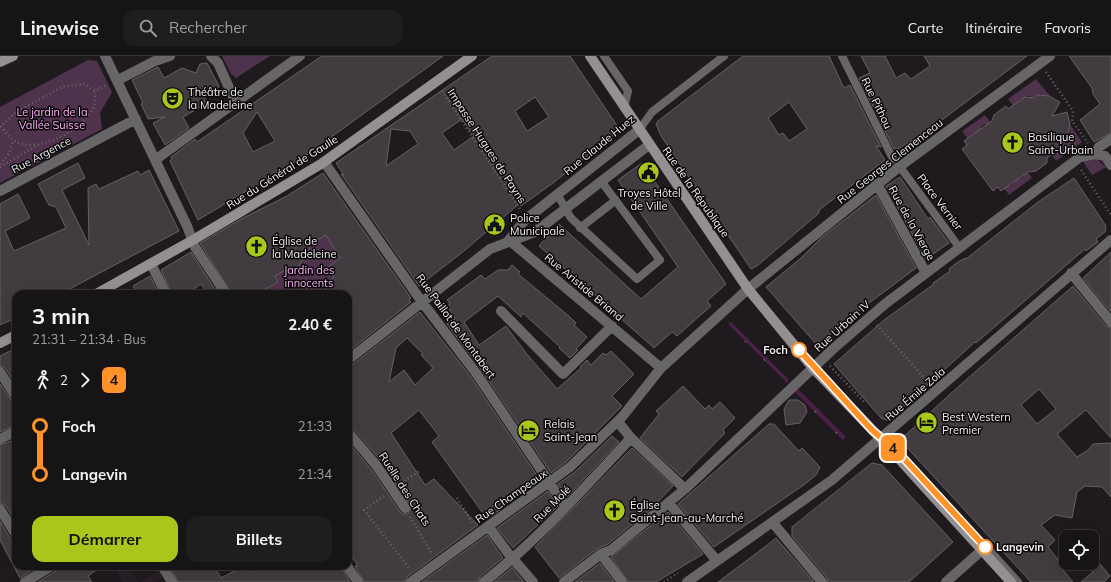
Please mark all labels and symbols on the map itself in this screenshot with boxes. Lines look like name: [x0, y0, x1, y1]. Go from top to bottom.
street label: Rue Pithou: [859, 75, 895, 131]
theatre icon: Théâtre de la Madeleine: [160, 85, 186, 111]
place label: Théâtre de la Madeleine: [188, 85, 252, 112]
street label: Impasse Hugues de Payns: [445, 86, 529, 206]
park label: Le jardin de la Vallée Suisse: [16, 105, 88, 132]
street label: Rue Claude Huez: [560, 112, 638, 178]
street label: Rue Georges Clemenceau: [834, 115, 946, 207]
church icon: Basilique Saint-Urbain: [1000, 130, 1026, 156]
place label: Basilique Saint-Urbain: [1028, 130, 1093, 157]
street label: Rue du Général de Gaulle: [224, 132, 340, 212]
street label: Rue Argence: [9, 134, 73, 176]
street label: Rue de la République: [659, 144, 733, 240]
public building icon: Troyes Hôtel de Ville: [636, 160, 662, 186]
street label: Place Vernier: [914, 171, 966, 233]
street label: Rue de la Vierge: [886, 183, 938, 263]
place label: Troyes Hôtel de Ville: [617, 186, 681, 213]
public building icon: Police Municipale: [482, 211, 508, 237]
place label: Police Municipale: [510, 211, 565, 238]
church icon: Église de la Madeleine: [244, 234, 270, 260]
place label: Église de la Madeleine: [272, 234, 336, 261]
street label: Rue Aristide Briand: [542, 250, 626, 324]
park label: Jardin des innocents: [284, 263, 334, 290]
street label: Rue Paillot de Montabert: [413, 271, 499, 381]
street label: Rue Urbain IV: [811, 297, 873, 355]
marker: Foch: [791, 342, 807, 358]
place label: Foch: [763, 343, 788, 357]
street label: Rue Émile Zola: [882, 364, 948, 424]
hotel icon: Best Western Premier: [914, 410, 940, 436]
place label: Best Western Premier: [942, 410, 1011, 437]
hotel icon: Relais Saint-Jean: [515, 417, 541, 443]
place label: Relais Saint-Jean: [544, 417, 597, 444]
line badge: 4: [880, 435, 906, 461]
street label: Ruelle des Chats: [376, 450, 434, 528]
street label: Rue Champeaux: [472, 466, 550, 526]
street label: Rue Molé: [530, 482, 574, 526]
church icon: Église Saint-Jean-au-Marché: [602, 498, 628, 524]
place label: Église Saint-Jean-au-Marché: [630, 498, 744, 525]
marker: Langevin: [977, 539, 993, 555]
place label: Langevin: [996, 540, 1044, 554]

